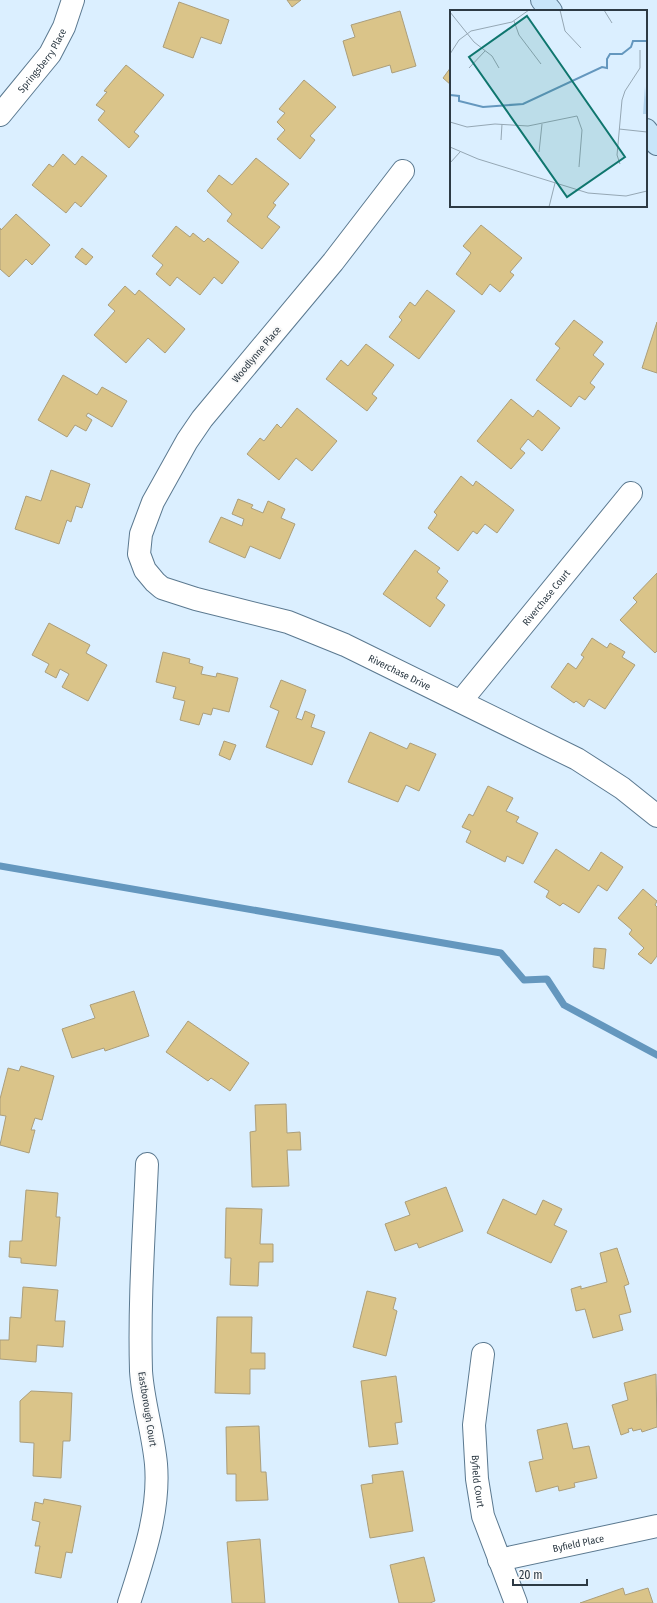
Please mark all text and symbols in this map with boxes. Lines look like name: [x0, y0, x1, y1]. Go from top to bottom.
inset map: [450, 10, 647, 207]
street label: Springsberry Place: [16, 27, 69, 96]
street label: Woodlynne Place: [230, 324, 284, 385]
street label: Riverchase Court: [520, 567, 573, 628]
street label: Riverchase Drive: [366, 652, 432, 693]
street label: Eastborough Court: [135, 1371, 159, 1448]
street label: Byfield Court: [469, 1455, 487, 1509]
street label: Byfield Place: [552, 1533, 605, 1555]
scale bar: [513, 1561, 587, 1587]
text: 20 m: [519, 1568, 543, 1582]

